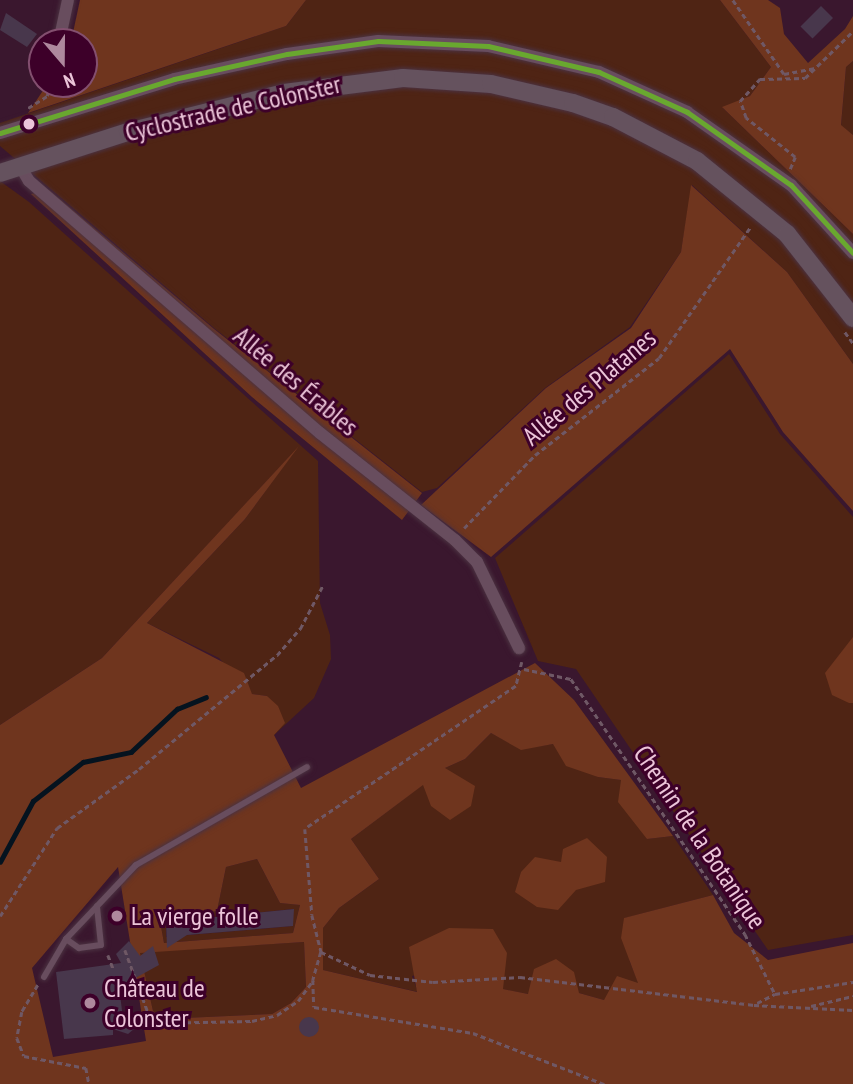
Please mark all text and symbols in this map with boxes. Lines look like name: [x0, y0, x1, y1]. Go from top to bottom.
north arrow: [28, 28, 98, 98]
text: N: [61, 68, 78, 94]
street label: Cyclostrade de Colonster: [122, 68, 344, 148]
unlabelled marker: [22, 117, 36, 131]
street label: Allée des Érables: [227, 320, 365, 442]
street label: Allée des Platanes: [516, 322, 662, 452]
street label: Chemin de la Botanique: [627, 739, 773, 935]
place label: La vierge folle: [131, 900, 259, 932]
marker: La vierge folle: [109, 908, 125, 924]
place label: Château de Colonster: [104, 972, 205, 1034]
marker: Château de Colonster: [82, 995, 98, 1011]

